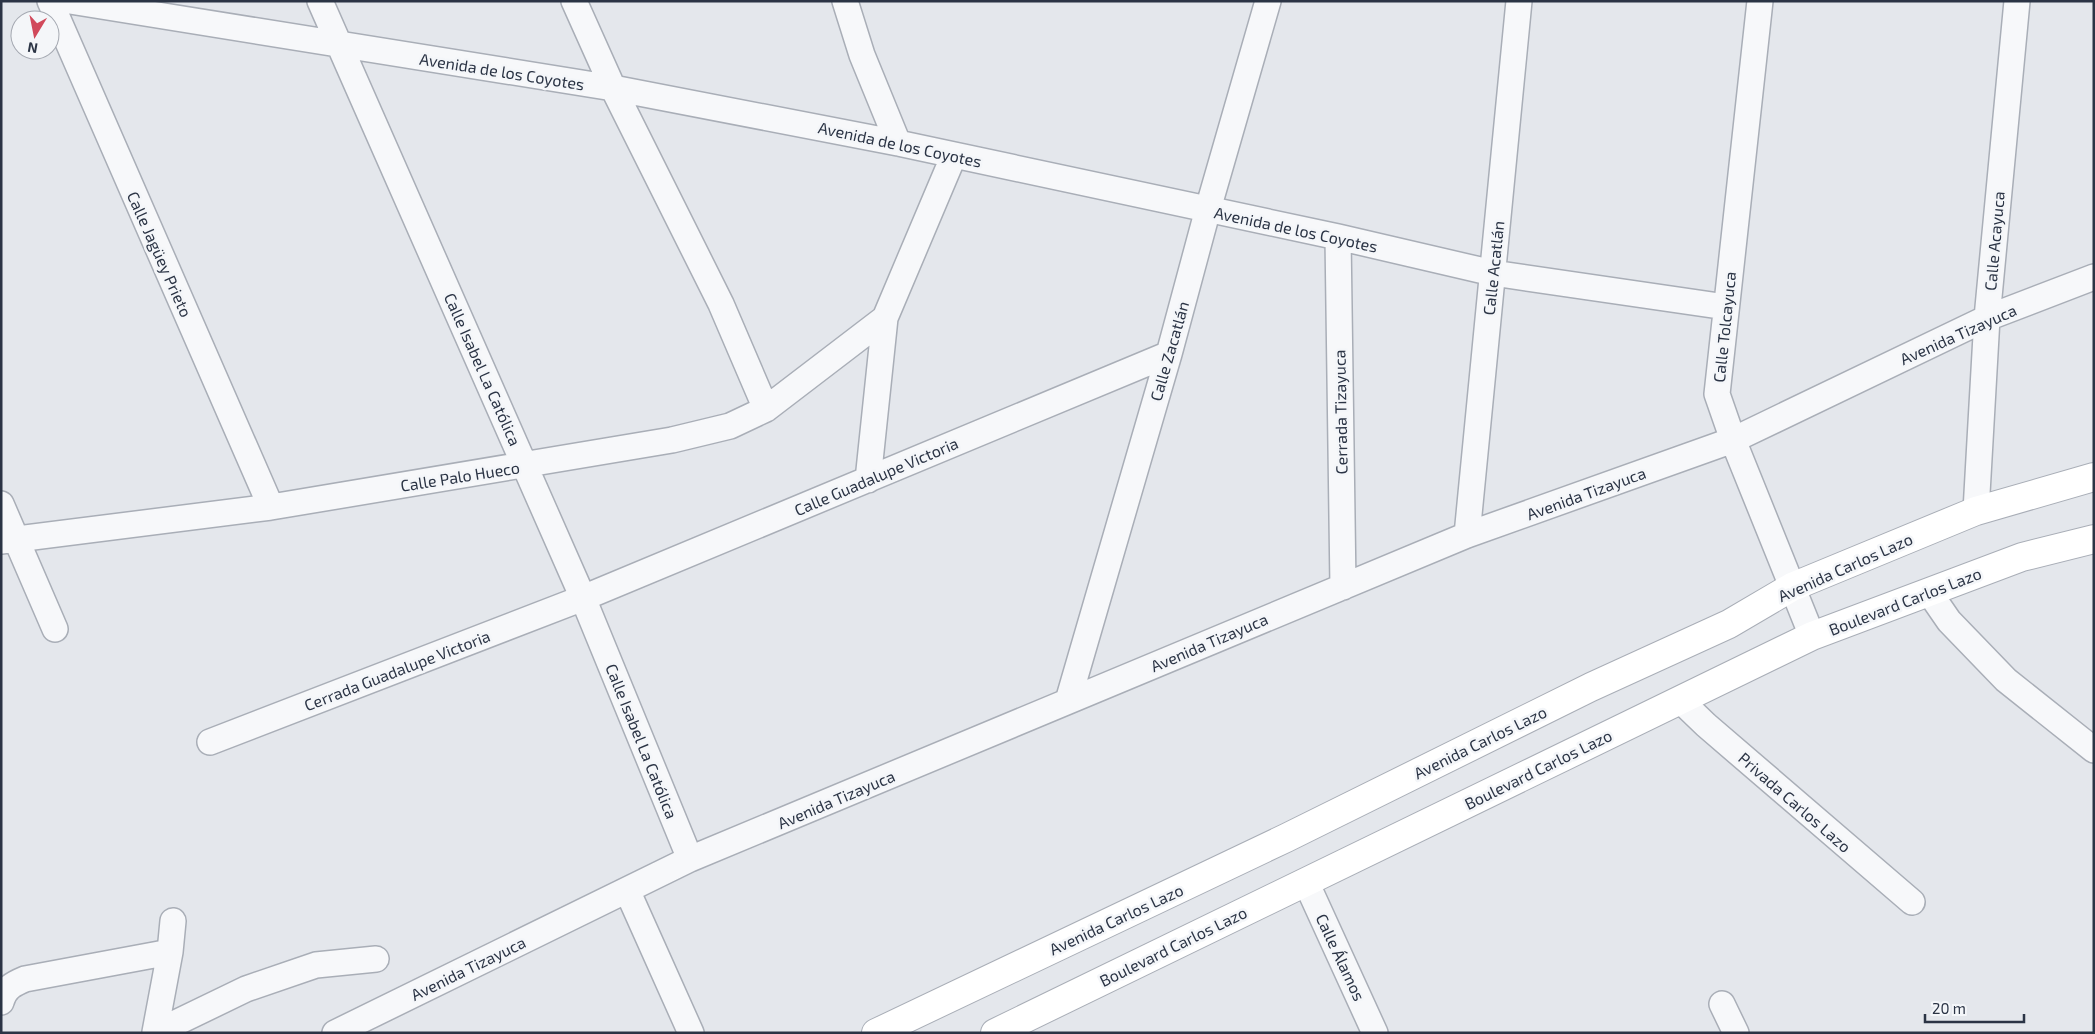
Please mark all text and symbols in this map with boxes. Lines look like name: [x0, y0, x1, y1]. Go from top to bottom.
north arrow: [10, 10, 60, 60]
text: N: [26, 39, 39, 58]
street label: Avenida de los Coyotes: [418, 49, 586, 93]
street label: Avenida de los Coyotes: [817, 117, 983, 171]
street label: Calle Jagüey Prieto: [124, 188, 196, 320]
street label: Calle Acayuca: [1980, 190, 2008, 292]
street label: Avenida de los Coyotes: [1213, 202, 1379, 256]
street label: Calle Acatlán: [1479, 220, 1507, 316]
street label: Calle Tolcayuca: [1709, 271, 1739, 383]
street label: Calle Isabel La Católica: [441, 290, 525, 448]
street label: Calle Zacatlán: [1146, 299, 1192, 403]
street label: Avenida Tizayuca: [1897, 300, 2019, 368]
street label: Cerrada Tizayuca: [1329, 349, 1351, 475]
street label: Calle Guadalupe Victoria: [791, 433, 961, 519]
street label: Calle Palo Hueco: [399, 457, 521, 495]
street label: Avenida Tizayuca: [1524, 463, 1648, 523]
street label: Avenida Carlos Lazo: [1775, 529, 1915, 605]
street label: Boulevard Carlos Lazo: [1826, 563, 1984, 639]
street label: Avenida Tizayuca: [1148, 609, 1270, 675]
street label: Cerrada Guadalupe Victoria: [301, 626, 493, 714]
street label: Calle Isabel La Católica: [602, 661, 682, 821]
street label: Avenida Carlos Lazo: [1410, 702, 1550, 782]
street label: Boulevard Carlos Lazo: [1461, 725, 1615, 813]
street label: Privada Carlos Lazo: [1735, 748, 1855, 856]
street label: Avenida Tizayuca: [775, 766, 897, 832]
street label: Avenida Carlos Lazo: [1046, 880, 1186, 958]
street label: Boulevard Carlos Lazo: [1096, 902, 1250, 990]
street label: Calle Álamos: [1313, 910, 1369, 1004]
street label: Avenida Tizayuca: [407, 932, 529, 1004]
scale bar: [1925, 992, 2024, 1024]
text: 20 m: [1932, 999, 1966, 1017]

